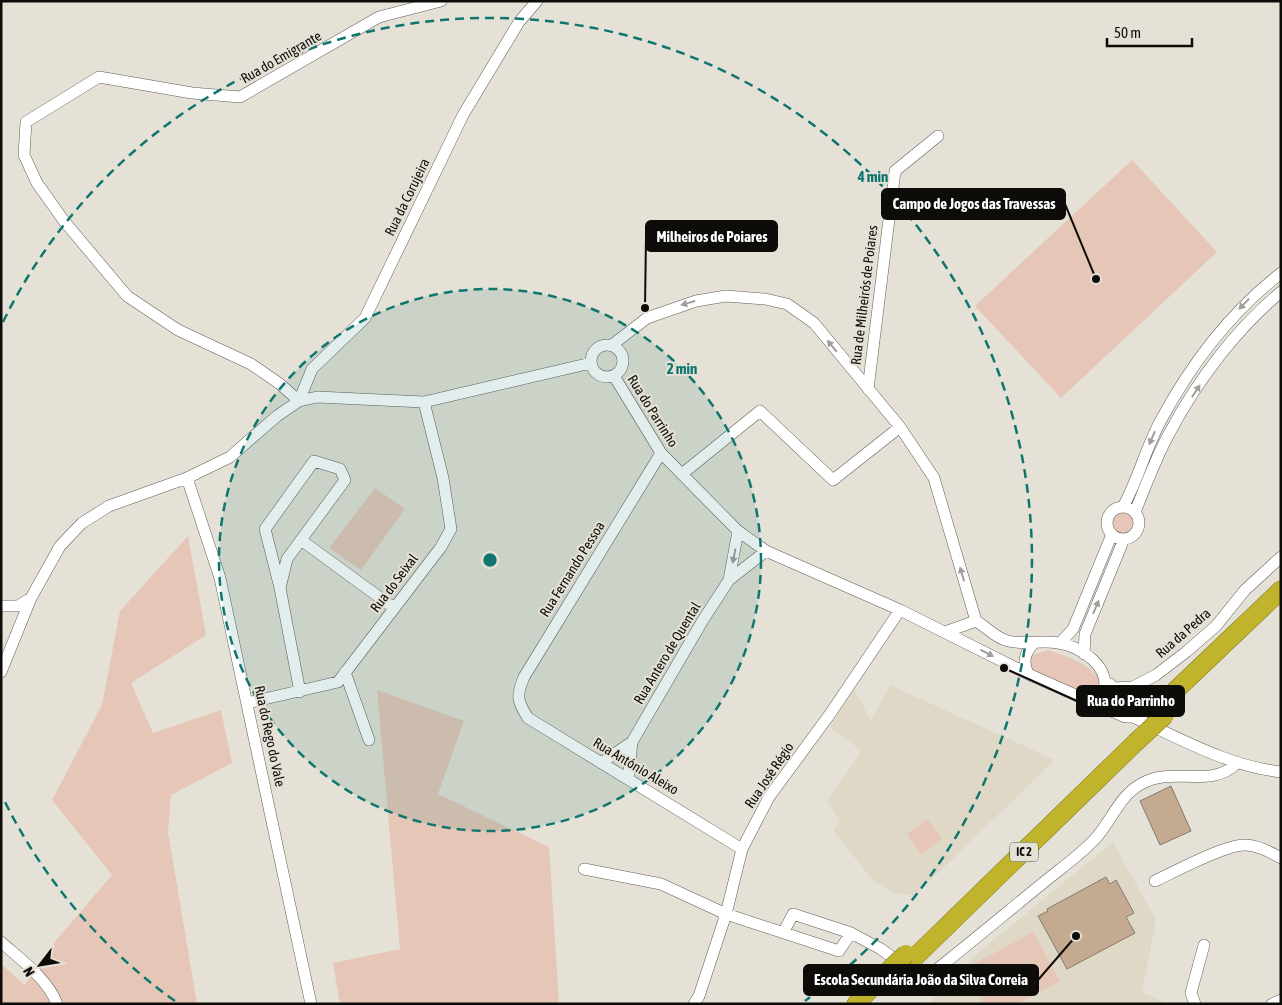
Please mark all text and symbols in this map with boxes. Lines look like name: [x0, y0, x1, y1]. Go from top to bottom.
scale bar: [1107, 15, 1192, 47]
text: 50 m: [1114, 24, 1141, 41]
street label: Rua do Emigrante: [238, 28, 324, 86]
street label: Rua da Corujeira: [381, 156, 433, 238]
text: 4 min: [857, 168, 888, 185]
callout: Campo de Jogos das Travessas: [882, 189, 1065, 219]
text: Campo de Jogos das Travessas: [892, 195, 1056, 212]
callout: Milheiros de Poiares: [646, 221, 777, 251]
street label: Rua de Milheirós de Poiares: [847, 224, 881, 366]
text: Milheiros de Poiares: [656, 228, 768, 245]
one-way arrow: [1238, 298, 1250, 310]
one-way arrow: [680, 300, 695, 308]
one-way arrow: [827, 339, 838, 352]
text: 2 min: [667, 360, 697, 377]
street label: Rua do Parrinho: [624, 372, 682, 450]
one-way arrow: [1192, 384, 1201, 398]
one-way arrow: [1148, 431, 1156, 445]
street label: Rua Fernando Pessoa: [536, 518, 608, 620]
one-way arrow: [729, 548, 737, 564]
street label: Rua do Seixal: [367, 551, 421, 615]
centre of rings: [481, 551, 499, 569]
one-way arrow: [958, 567, 966, 582]
street label: Rua Antero de Quental: [630, 599, 704, 707]
one-way arrow: [1093, 600, 1101, 615]
street label: Rua da Pedra: [1152, 605, 1214, 661]
one-way arrow: [980, 649, 994, 657]
street label: Rua do Rego do Vale: [251, 684, 289, 788]
callout: Rua do Parrinho: [1077, 686, 1184, 716]
text: Rua do Parrinho: [1087, 692, 1175, 709]
street label: Rua António Aleixo: [590, 734, 682, 798]
street label: Rua José Régio: [741, 739, 797, 811]
road number: IC 2: [1010, 842, 1038, 862]
north arrow: [15, 940, 65, 990]
text: N: [20, 964, 38, 979]
callout: Escola Secundária João da Silva Correia: [804, 965, 1038, 995]
text: Escola Secundária João da Silva Correia: [814, 971, 1028, 988]

